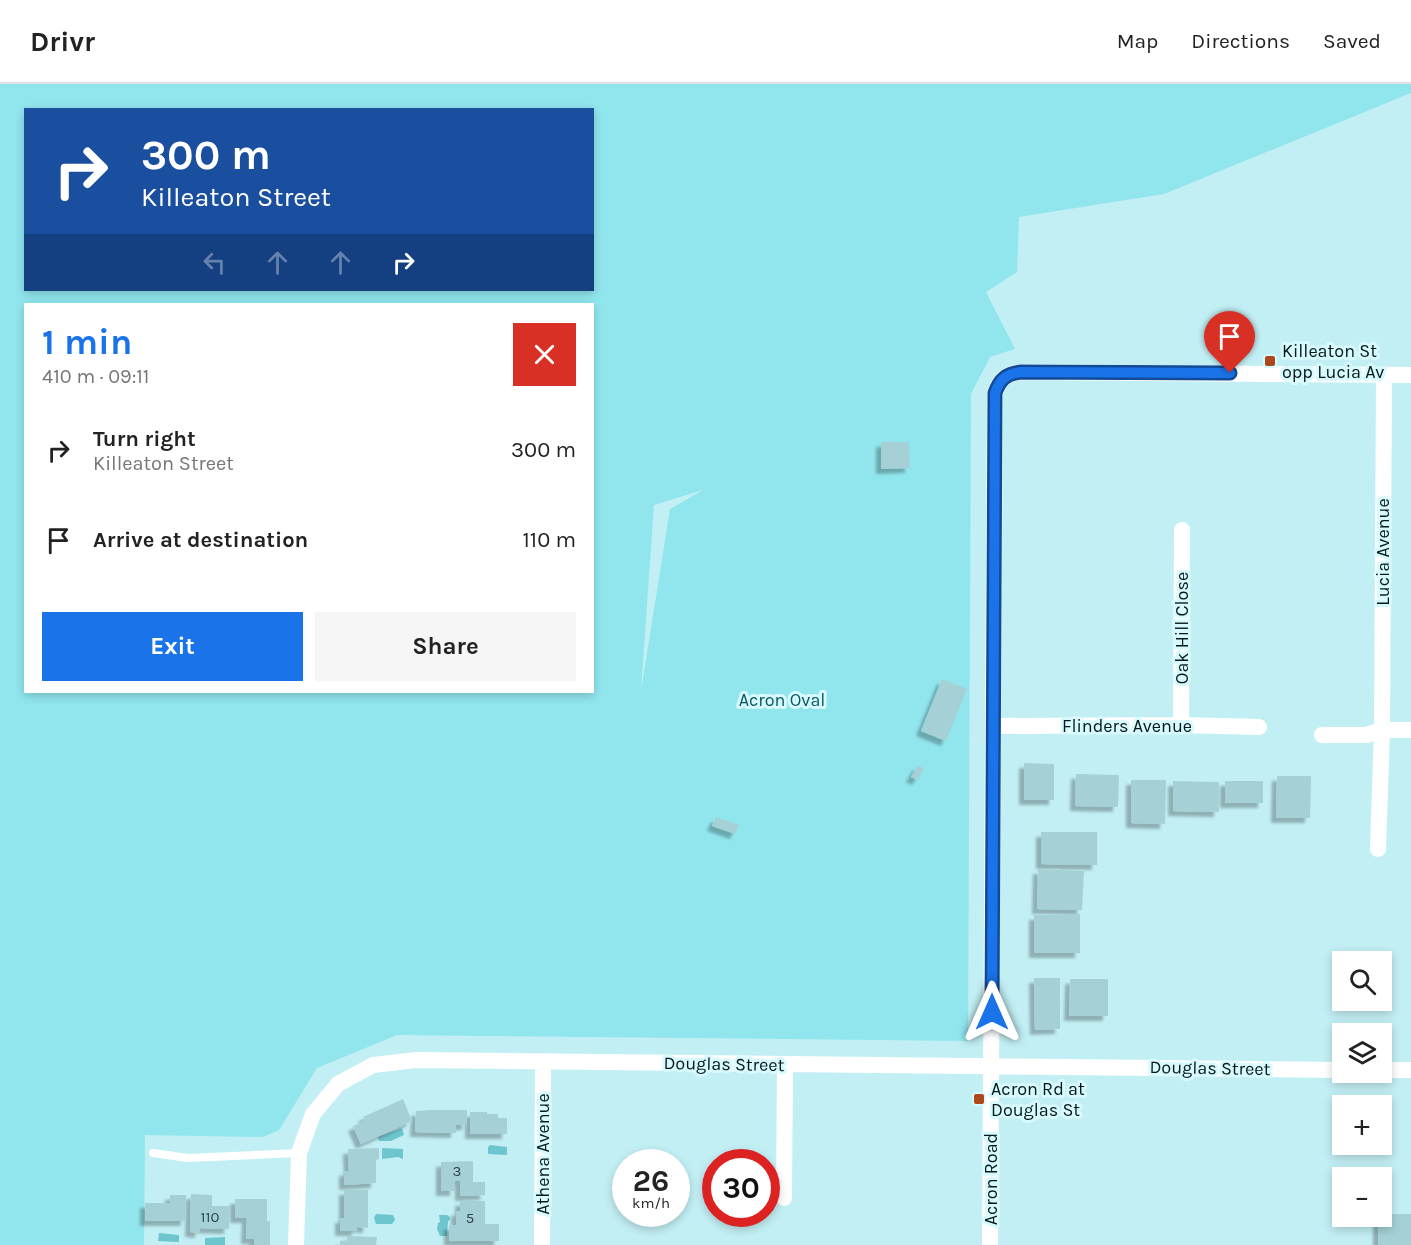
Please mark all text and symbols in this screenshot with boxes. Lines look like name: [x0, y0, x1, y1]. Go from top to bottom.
text: Drivr: [30, 25, 95, 58]
text: Map: [1117, 29, 1158, 53]
text: Directions: [1191, 29, 1290, 53]
text: Saved: [1323, 29, 1381, 53]
text: 300 m: [141, 130, 271, 180]
icon: right: [42, 132, 120, 210]
text: Killeaton Street: [141, 181, 331, 213]
icon: left: [198, 246, 231, 279]
icon: ahead: [261, 246, 294, 279]
icon: ahead: [324, 246, 357, 279]
icon: right: [387, 246, 420, 279]
pin: [1204, 311, 1255, 373]
icon: arrive: [1213, 320, 1246, 353]
text: 1 min: [42, 321, 132, 363]
button: close: [513, 323, 576, 386]
place label: Killeaton St opp Lucia Av: [1282, 340, 1384, 383]
marker: Killeaton St opp Lucia Av: [1263, 354, 1277, 368]
text: 410 m · 09:11: [42, 365, 149, 388]
text: Turn right: [93, 426, 196, 452]
icon: right: [42, 434, 75, 467]
text: 300 m: [511, 437, 576, 463]
text: Killeaton Street: [93, 452, 234, 475]
street label: Lucia Avenue: [1372, 498, 1394, 606]
icon: arrive: [42, 524, 75, 557]
text: Arrive at destination: [93, 527, 308, 553]
text: 110 m: [523, 527, 576, 553]
street label: Oak Hill Close: [1171, 572, 1193, 684]
button: Exit: [42, 612, 303, 681]
button: Share: [315, 612, 576, 681]
park label: Acron Oval: [739, 689, 825, 711]
street label: Flinders Avenue: [1062, 715, 1192, 737]
map controls: [1332, 951, 1392, 1227]
button: search: [1332, 951, 1392, 1011]
position arrow: [960, 980, 1024, 1044]
button: layers: [1332, 1023, 1392, 1083]
street label: Douglas Street: [663, 1052, 785, 1076]
street label: Douglas Street: [1149, 1056, 1271, 1080]
place label: Acron Rd at Douglas St: [991, 1078, 1085, 1121]
marker: Acron Rd at Douglas St: [972, 1092, 986, 1106]
street label: Athena Avenue: [532, 1093, 554, 1215]
button: +: [1332, 1095, 1392, 1155]
street label: Acron Road: [980, 1133, 1002, 1225]
speed limit sign: 30: [702, 1149, 780, 1227]
house number: 3: [453, 1162, 461, 1180]
text: 26: [633, 1163, 669, 1199]
button: −: [1332, 1167, 1392, 1227]
text: km/h: [632, 1194, 670, 1212]
house number: 110: [201, 1208, 220, 1226]
house number: 5: [466, 1209, 474, 1227]

